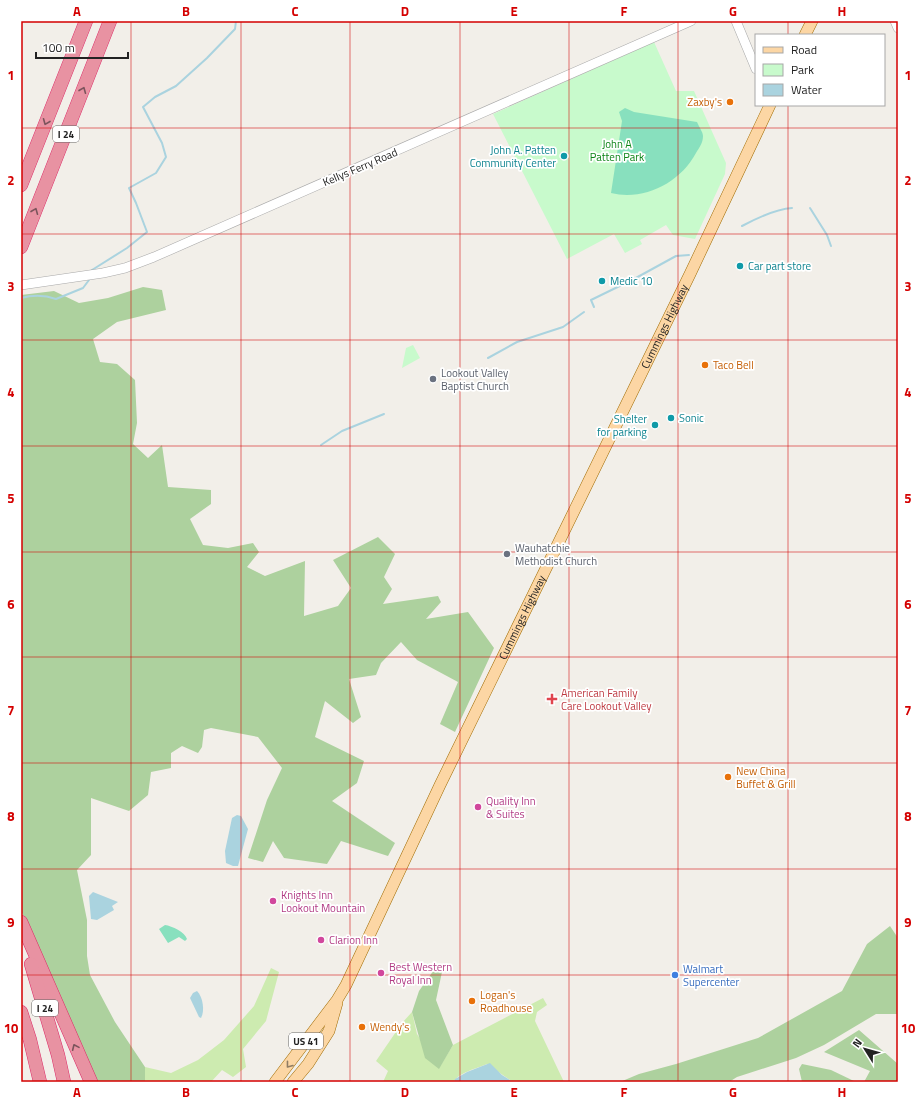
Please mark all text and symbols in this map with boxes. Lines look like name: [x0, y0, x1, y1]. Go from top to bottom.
text: A: [73, 1, 81, 21]
text: B: [182, 1, 190, 21]
text: C: [291, 1, 299, 21]
text: D: [401, 1, 409, 21]
text: E: [510, 1, 518, 21]
text: F: [621, 1, 628, 21]
text: G: [729, 1, 737, 21]
text: H: [838, 1, 846, 21]
scale bar: [36, 34, 128, 60]
legend: [755, 34, 885, 106]
text: 100 m: [42, 38, 75, 57]
text: Road: [791, 40, 817, 59]
text: Park: [791, 60, 814, 79]
text: 1: [7, 65, 15, 85]
text: 1: [904, 65, 912, 85]
text: Water: [791, 80, 822, 99]
one-way arrow: [78, 86, 86, 94]
place label: Zaxby's: [687, 94, 722, 110]
marker: Zaxby's: [725, 97, 735, 107]
one-way arrow: [43, 118, 51, 126]
road number: I 24: [53, 126, 79, 142]
park label: John A Patten Park: [590, 136, 645, 165]
place label: John A. Patten Community Center: [470, 142, 556, 171]
street label: Kellys Ferry Road: [320, 144, 400, 190]
marker: John A. Patten Community Center: [559, 151, 569, 161]
text: 2: [7, 170, 15, 190]
text: 2: [904, 170, 912, 190]
one-way arrow: [31, 207, 39, 214]
place label: Car part store: [748, 258, 812, 274]
marker: Car part store: [735, 261, 745, 271]
place label: Medic 10: [610, 273, 653, 289]
text: 3: [7, 276, 15, 296]
marker: Medic 10: [597, 276, 607, 286]
text: 3: [904, 276, 912, 296]
street label: Cummings Highway: [637, 281, 692, 371]
place label: Taco Bell: [713, 357, 754, 373]
marker: Taco Bell: [700, 360, 710, 370]
place label: Lookout Valley Baptist Church: [441, 365, 509, 394]
marker: Lookout Valley Baptist Church: [428, 374, 438, 384]
text: 4: [7, 382, 15, 402]
text: 4: [904, 382, 912, 402]
place label: Sonic: [679, 410, 704, 426]
place label: Shelter for parking: [597, 411, 647, 440]
marker: Sonic: [666, 413, 676, 423]
marker: Shelter for parking: [650, 420, 660, 430]
text: 5: [7, 488, 15, 508]
text: 5: [904, 488, 912, 508]
place label: Wauhatchie Methodist Church: [515, 540, 597, 569]
marker: Wauhatchie Methodist Church: [502, 549, 512, 559]
street label: Cummings Highway: [495, 572, 550, 662]
text: 6: [7, 594, 15, 614]
text: 6: [904, 594, 912, 614]
place label: American Family Care Lookout Valley: [561, 685, 652, 714]
marker: American Family Care Lookout Valley: [546, 693, 558, 705]
text: 7: [7, 700, 15, 720]
text: 7: [904, 700, 912, 720]
place label: New China Buffet & Grill: [736, 763, 796, 792]
marker: New China Buffet & Grill: [723, 772, 733, 782]
place label: Quality Inn & Suites: [486, 793, 536, 822]
marker: Quality Inn & Suites: [473, 802, 483, 812]
text: 8: [7, 806, 15, 826]
text: 8: [904, 806, 912, 826]
place label: Knights Inn Lookout Mountain: [281, 887, 365, 916]
marker: Knights Inn Lookout Mountain: [268, 896, 278, 906]
text: 9: [7, 912, 15, 932]
text: 9: [904, 912, 912, 932]
place label: Clarion Inn: [329, 932, 378, 948]
marker: Clarion Inn: [316, 935, 326, 945]
place label: Best Western Royal Inn: [389, 959, 452, 988]
place label: Walmart Supercenter: [683, 961, 739, 990]
marker: Best Western Royal Inn: [376, 968, 386, 978]
marker: Walmart Supercenter: [670, 970, 680, 980]
place label: Logan's Roadhouse: [480, 987, 532, 1016]
marker: Logan's Roadhouse: [467, 996, 477, 1006]
road number: I 24: [32, 1000, 58, 1016]
text: 10: [4, 1018, 18, 1038]
text: 10: [901, 1018, 915, 1038]
place label: Wendy's: [370, 1019, 409, 1035]
marker: Wendy's: [357, 1022, 367, 1032]
north arrow: [845, 1029, 885, 1069]
road number: US 41: [289, 1033, 323, 1049]
text: N: [848, 1035, 866, 1051]
one-way arrow: [71, 1043, 79, 1050]
one-way arrow: [286, 1061, 293, 1068]
text: A: [73, 1082, 81, 1102]
text: B: [182, 1082, 190, 1102]
text: C: [291, 1082, 299, 1102]
text: D: [401, 1082, 409, 1102]
text: E: [510, 1082, 518, 1102]
text: F: [621, 1082, 628, 1102]
text: G: [729, 1082, 737, 1102]
text: H: [838, 1082, 846, 1102]

